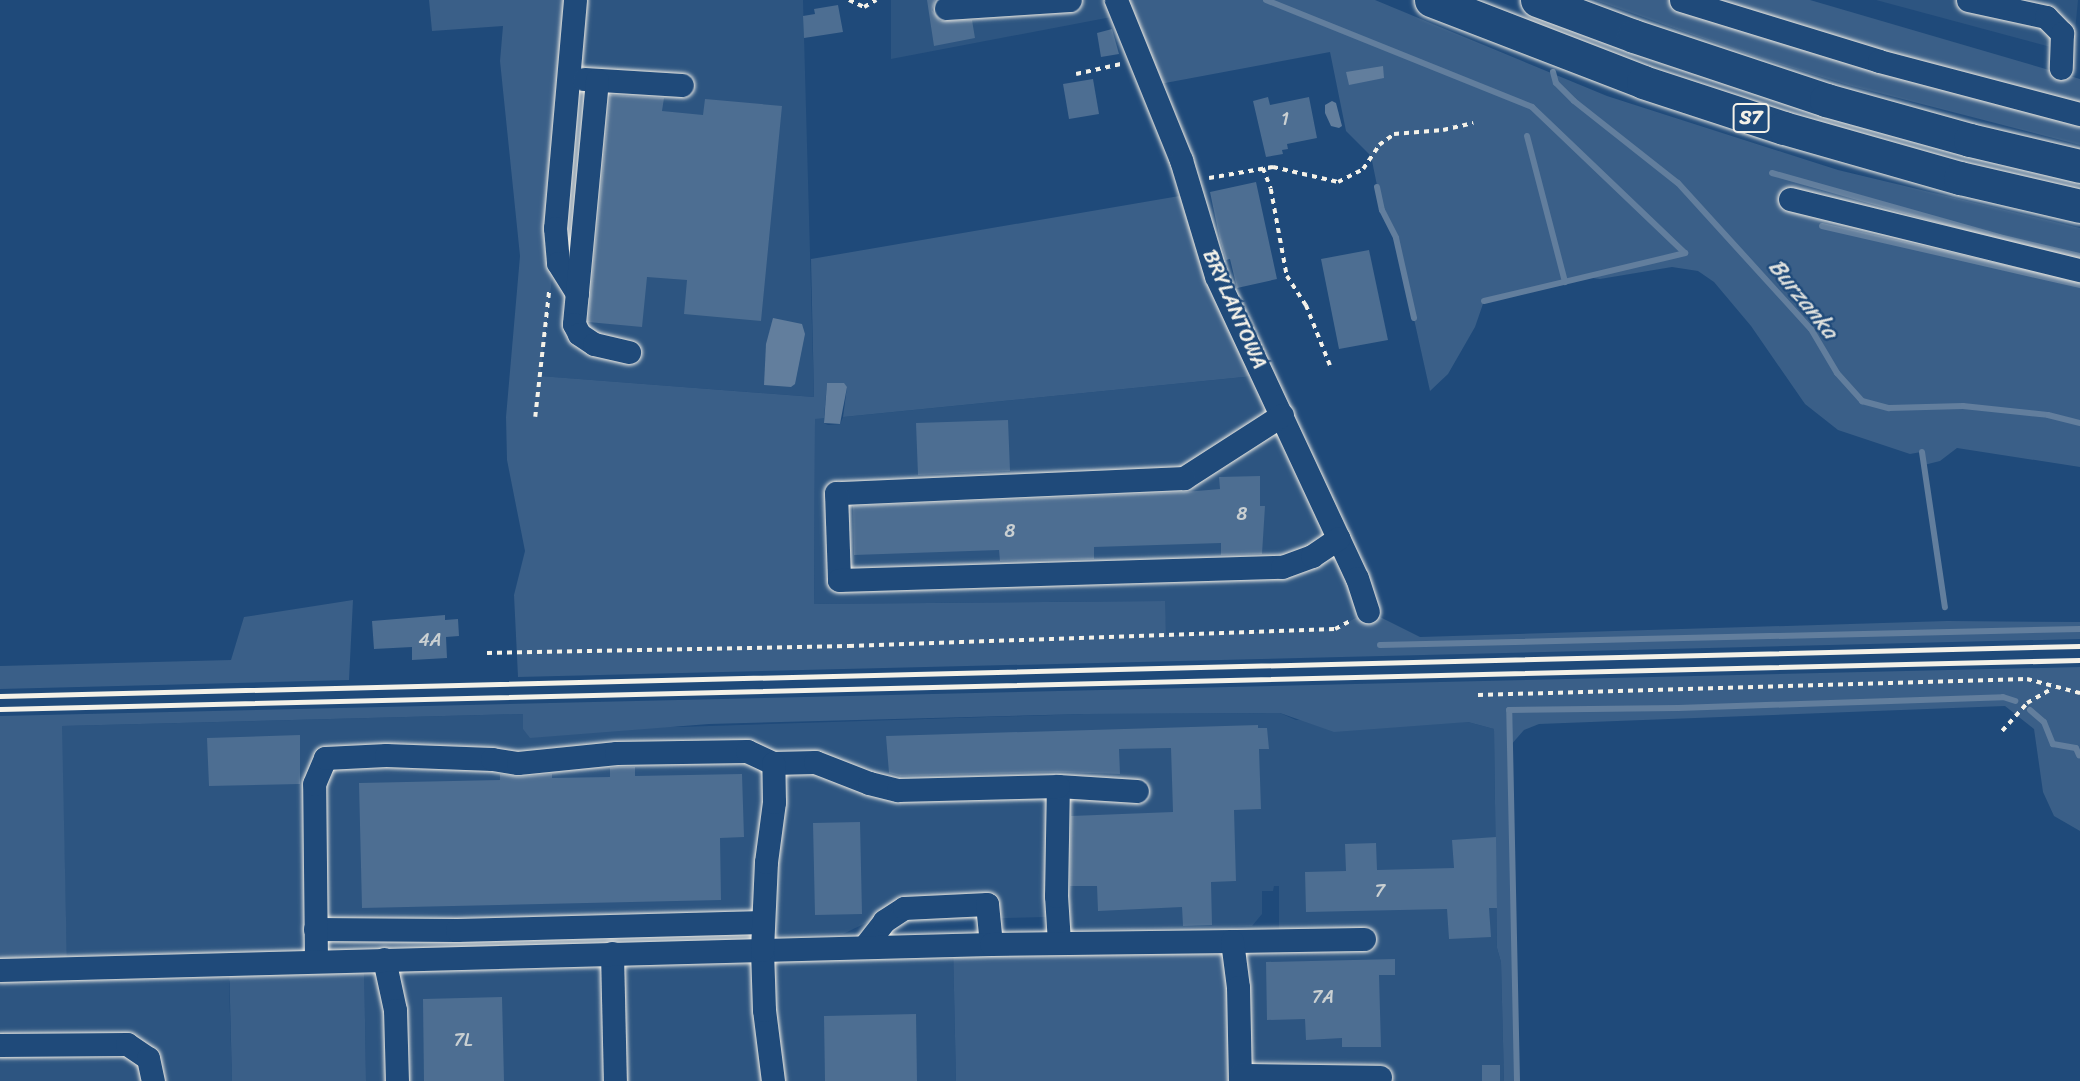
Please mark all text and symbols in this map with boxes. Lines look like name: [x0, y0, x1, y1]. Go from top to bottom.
road number: S7: [1732, 102, 1770, 134]
house number: 1: [1281, 108, 1289, 130]
street label: BRYLANTOWA: [1197, 245, 1273, 373]
water label: Burzanka: [1762, 253, 1844, 345]
house number: 8: [1237, 503, 1247, 525]
house number: 8: [1005, 520, 1015, 542]
house number: 4A: [418, 629, 442, 651]
house number: 7: [1375, 880, 1385, 902]
house number: 7A: [1312, 986, 1334, 1008]
house number: 7L: [454, 1029, 472, 1051]

